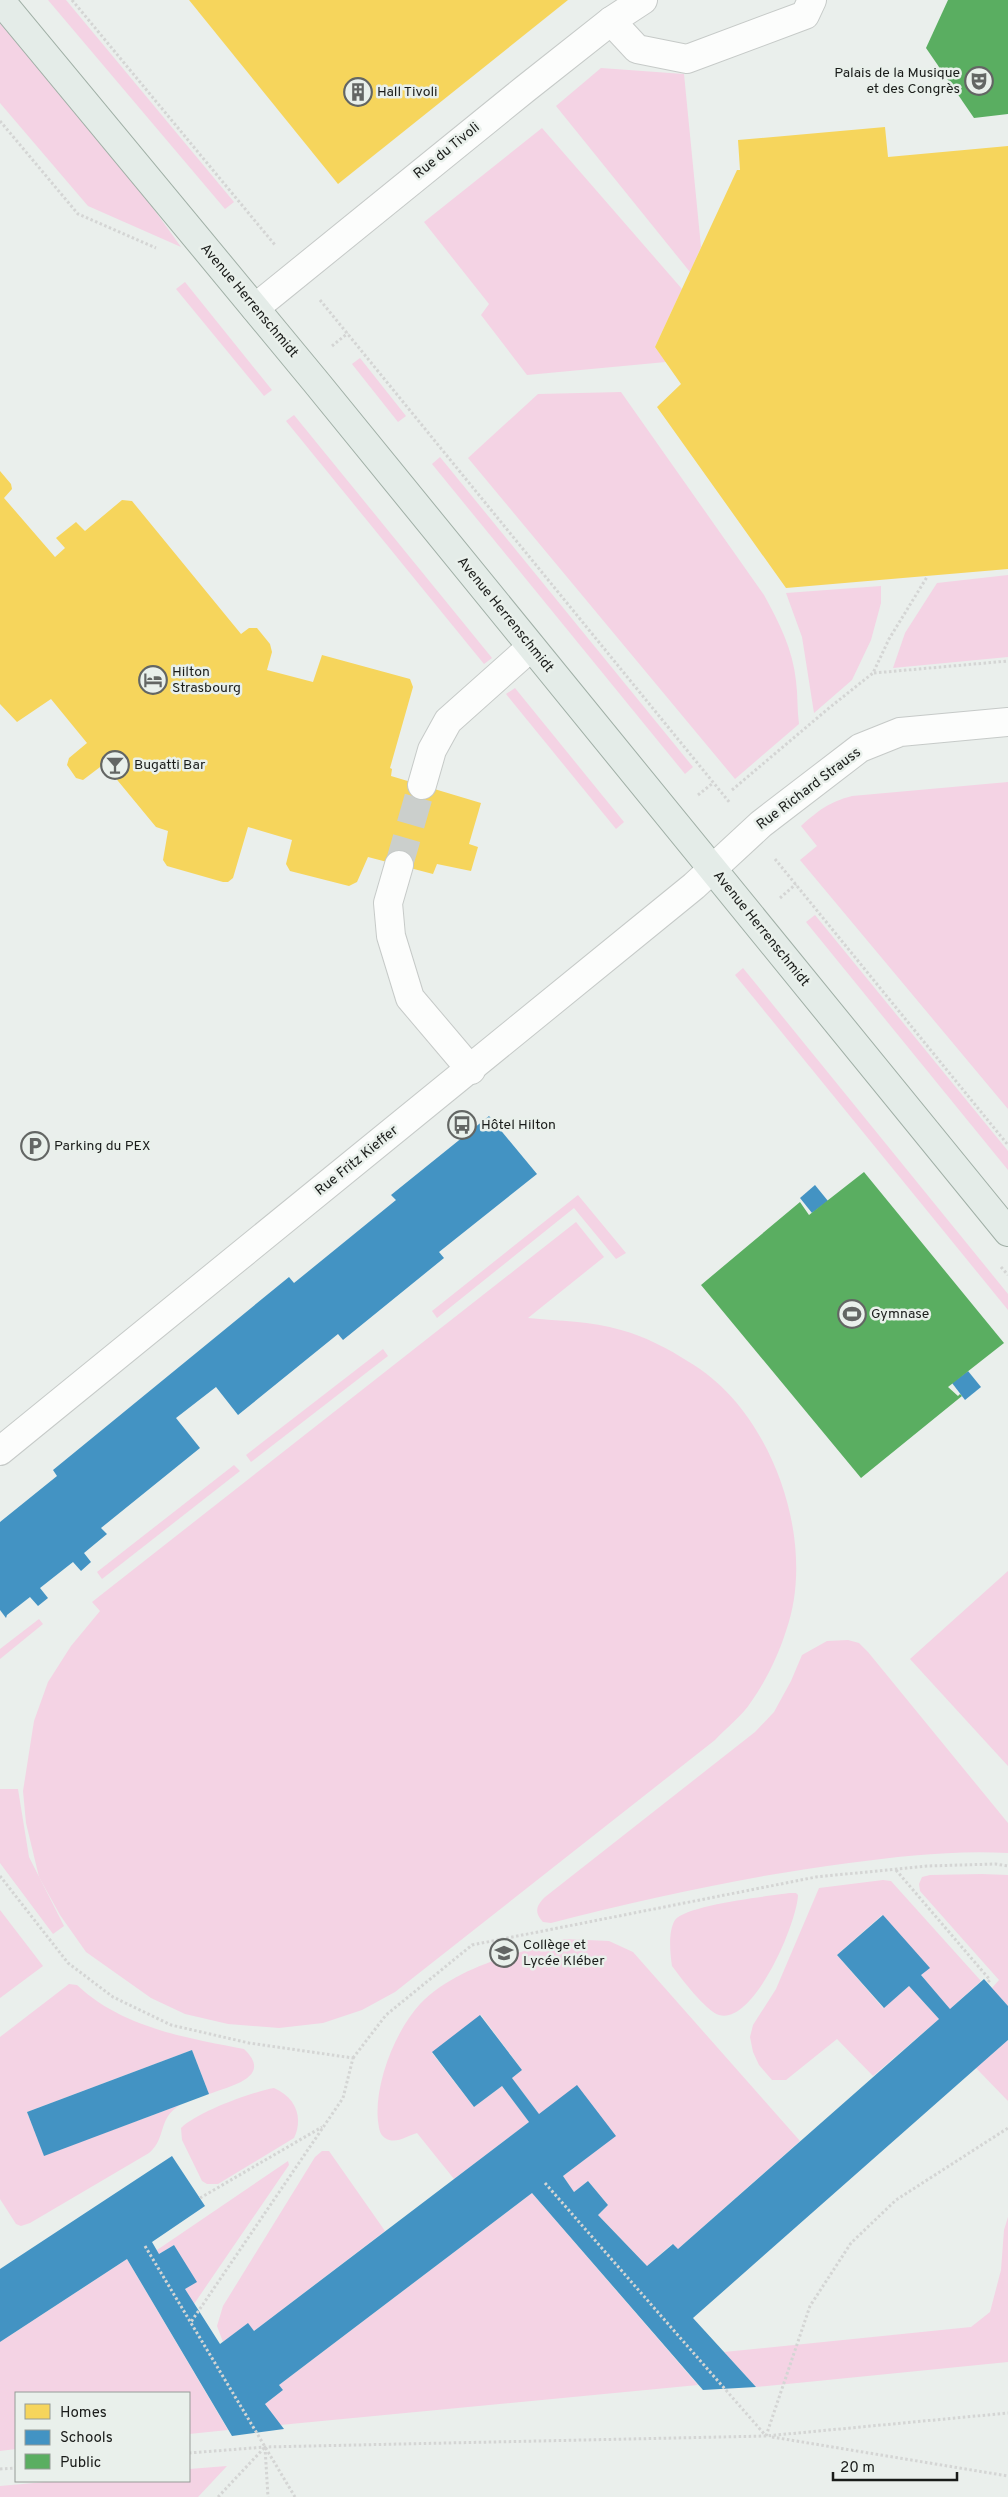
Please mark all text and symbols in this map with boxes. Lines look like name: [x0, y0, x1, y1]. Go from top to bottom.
place label: Palais de la Musique et des Congrès: [834, 65, 960, 98]
theatre icon: Palais de la Musique et des Congrès: [964, 66, 994, 96]
building icon: Hall Tivoli: [343, 77, 373, 107]
place label: Hall Tivoli: [377, 84, 438, 101]
street label: Rue du Tivoli: [411, 119, 483, 183]
street label: Avenue Herrenschmidt: [196, 241, 302, 361]
street label: Avenue Herrenschmidt: [453, 554, 557, 676]
place label: Hilton Strasbourg: [172, 664, 241, 697]
hotel icon: Hilton Strasbourg: [138, 665, 168, 695]
street label: Rue Richard Strauss: [754, 744, 864, 834]
bar icon: Bugatti Bar: [100, 750, 130, 780]
place label: Bugatti Bar: [134, 757, 206, 774]
street label: Avenue Herrenschmidt: [709, 868, 813, 990]
bus stop icon: Hôtel Hilton: [447, 1110, 477, 1140]
place label: Hôtel Hilton: [481, 1117, 556, 1134]
street label: Rue Fritz Kieffer: [312, 1122, 402, 1200]
parking icon: Parking du PEX: [20, 1131, 50, 1161]
place label: Parking du PEX: [54, 1138, 151, 1155]
sports icon: Gymnase: [837, 1299, 867, 1329]
place label: Gymnase: [871, 1306, 929, 1323]
place label: Collège et Lycée Kléber: [523, 1937, 605, 1970]
school or university icon: Collège et Lycée Kléber: [489, 1938, 519, 1968]
legend: [15, 2392, 190, 2482]
text: Homes: [60, 2404, 107, 2423]
text: Schools: [60, 2429, 113, 2448]
scale bar: [833, 2450, 957, 2482]
text: Public: [60, 2454, 101, 2473]
text: 20 m: [840, 2459, 875, 2478]

